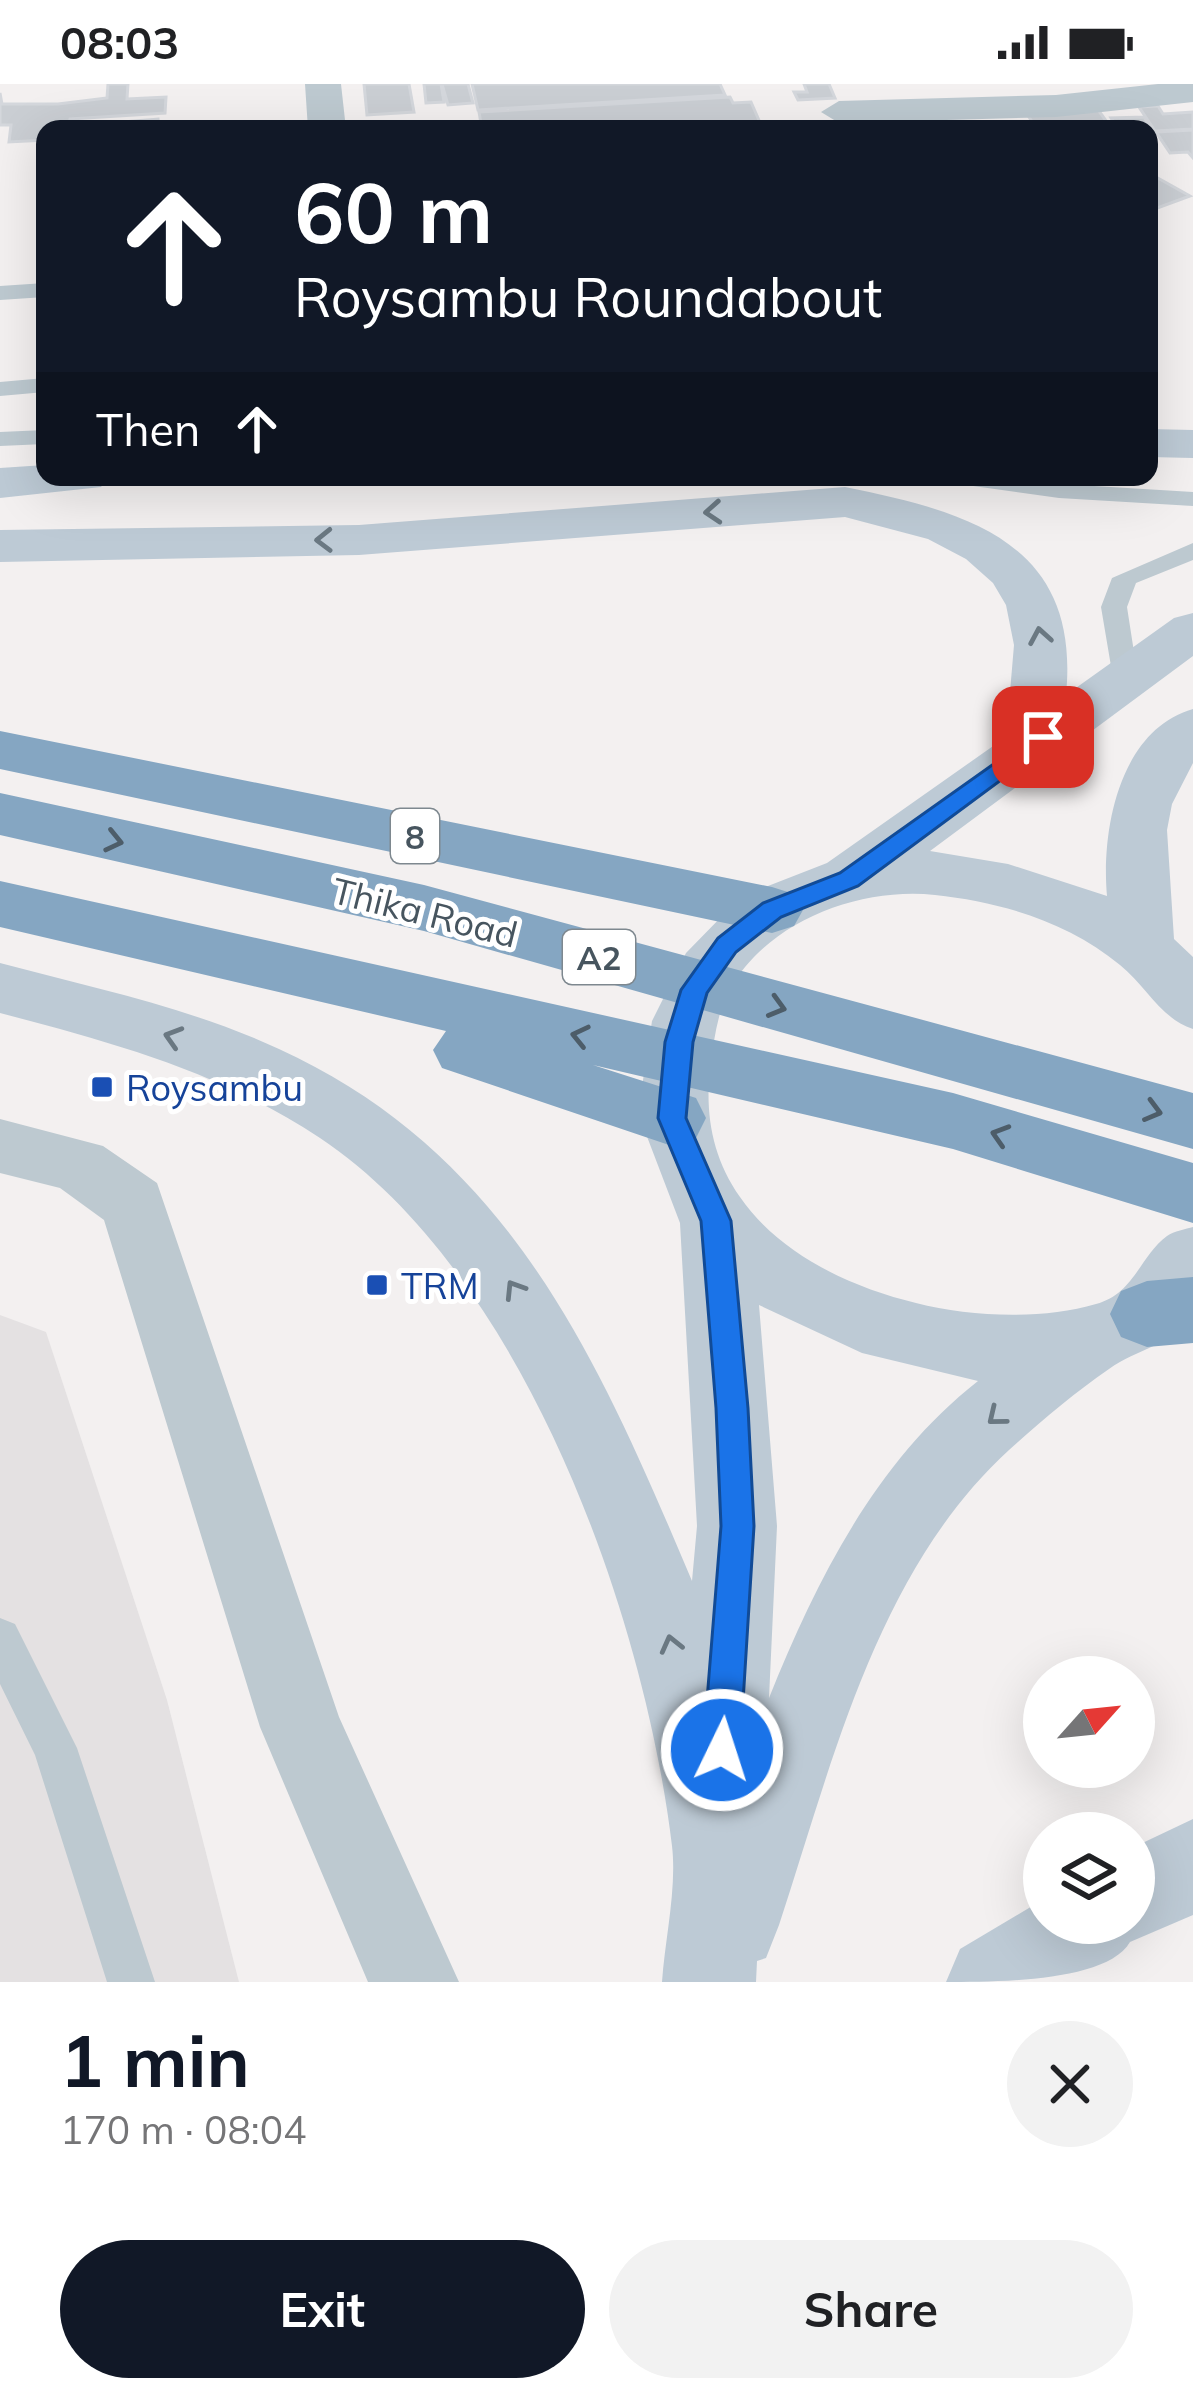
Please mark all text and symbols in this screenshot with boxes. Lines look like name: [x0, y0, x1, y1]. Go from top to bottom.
text: 08:03: [60, 14, 179, 70]
text: 60 m: [294, 159, 493, 264]
icon: ahead: [96, 168, 252, 324]
text: Roysambu Roundabout: [294, 263, 882, 331]
icon: ahead: [224, 396, 290, 462]
text: Then: [96, 401, 200, 457]
one-way arrow: [703, 498, 722, 524]
one-way arrow: [314, 527, 333, 553]
one-way arrow: [1029, 626, 1054, 646]
pin: [992, 686, 1094, 788]
icon: arrive: [1010, 704, 1076, 770]
road number: 8: [391, 809, 439, 863]
one-way arrow: [103, 827, 123, 852]
street label: Thika Road: [328, 867, 522, 957]
road number: A2: [563, 930, 635, 984]
one-way arrow: [766, 993, 787, 1018]
one-way arrow: [570, 1025, 591, 1050]
one-way arrow: [163, 1026, 184, 1051]
place label: Roysambu: [126, 1065, 303, 1110]
marker: Roysambu: [89, 1074, 115, 1100]
one-way arrow: [1142, 1096, 1163, 1121]
one-way arrow: [991, 1124, 1012, 1149]
place label: TRM: [401, 1263, 479, 1308]
marker: TRM: [364, 1272, 390, 1298]
one-way arrow: [506, 1280, 528, 1302]
one-way arrow: [988, 1402, 1010, 1424]
one-way arrow: [660, 1634, 685, 1655]
north arrow: [1023, 1656, 1155, 1788]
map controls: [1023, 1656, 1155, 1944]
position arrow: [659, 1687, 785, 1813]
button: layers: [1023, 1812, 1155, 1944]
text: 1 min: [60, 2015, 250, 2105]
button: close: [1007, 2021, 1133, 2147]
text: 170 m · 08:04: [60, 2105, 306, 2154]
button: Exit: [60, 2240, 585, 2378]
button: Share: [609, 2240, 1133, 2378]

